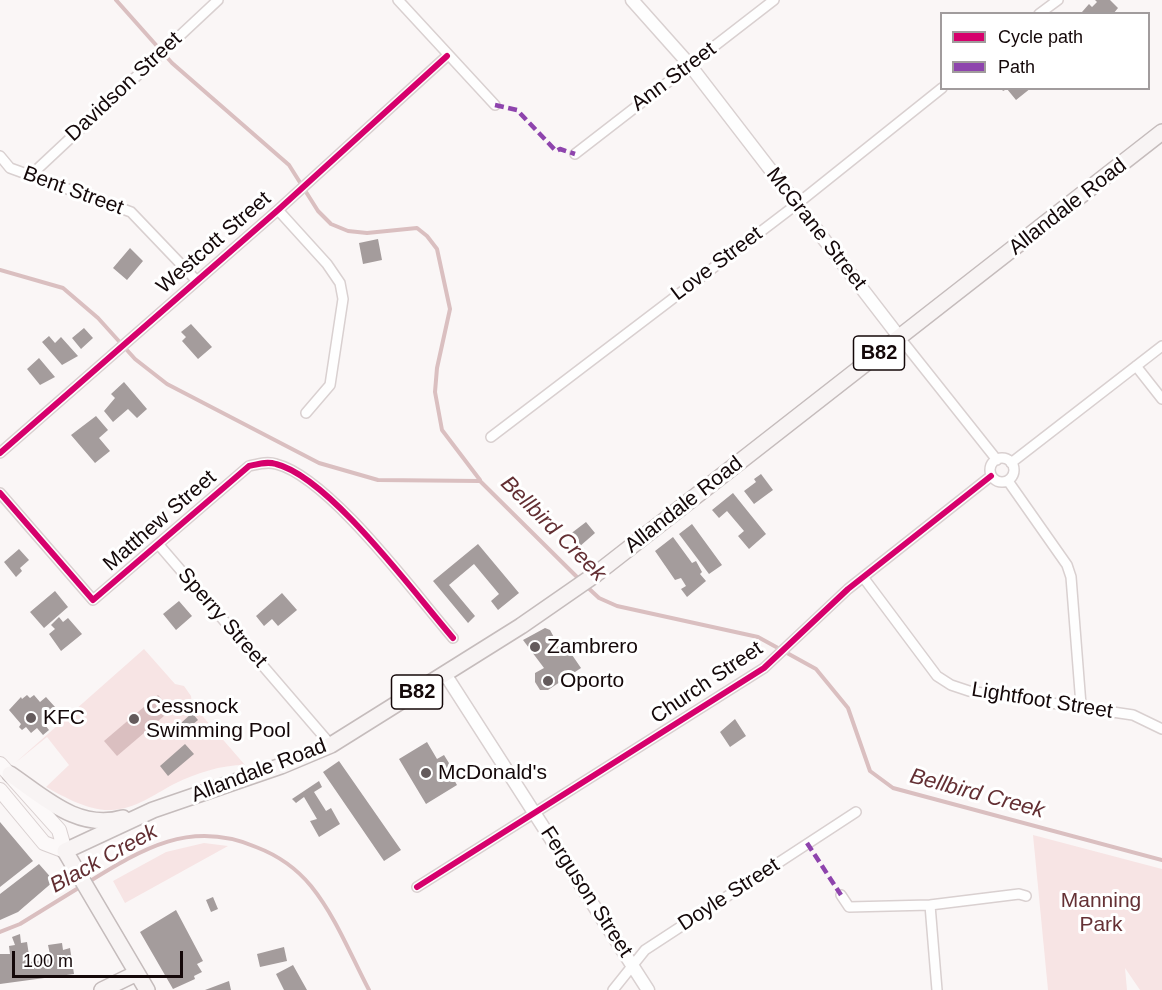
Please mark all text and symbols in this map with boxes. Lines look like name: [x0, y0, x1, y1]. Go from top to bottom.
legend: [940, 12, 1150, 90]
street label: Davidson Street: [61, 27, 187, 147]
text: Cycle path: [998, 27, 1083, 47]
street label: Ann Street: [627, 37, 721, 117]
text: Path: [998, 57, 1035, 77]
street label: Allandale Road: [1004, 153, 1132, 261]
street label: Bent Street: [19, 161, 127, 221]
street label: McGrane Street: [760, 163, 872, 295]
street label: Westcott Street: [152, 187, 276, 299]
street label: Love Street: [667, 222, 767, 306]
road number: B82: [854, 336, 904, 370]
street label: Allandale Road: [620, 451, 748, 559]
street label: Matthew Street: [98, 465, 222, 577]
water label: Bellbird Creek: [495, 471, 611, 587]
street label: Sperry Street: [172, 563, 272, 673]
place label: Zambrero: [547, 634, 638, 660]
street label: Church Street: [646, 636, 768, 730]
marker: Zambrero: [528, 640, 542, 654]
place label: Oporto: [560, 668, 624, 694]
marker: Oporto: [541, 674, 555, 688]
road number: B82: [392, 675, 442, 709]
street label: Lightfoot Street: [970, 677, 1114, 725]
place label: Cessnock Swimming Pool: [146, 694, 291, 744]
place label: KFC: [43, 705, 85, 731]
marker: KFC: [24, 711, 38, 725]
marker: Cessnock Swimming Pool: [127, 712, 141, 726]
street label: Allandale Road: [188, 734, 330, 808]
place label: McDonald's: [438, 760, 547, 786]
water label: Bellbird Creek: [907, 763, 1047, 825]
marker: McDonald's: [419, 766, 433, 780]
water label: Black Creek: [46, 819, 162, 899]
street label: Ferguson Street: [534, 822, 638, 962]
street label: Doyle Street: [674, 853, 784, 937]
park label: Manning Park: [1061, 888, 1141, 938]
scale bar: [15, 939, 186, 977]
text: 100 m: [23, 951, 73, 971]

